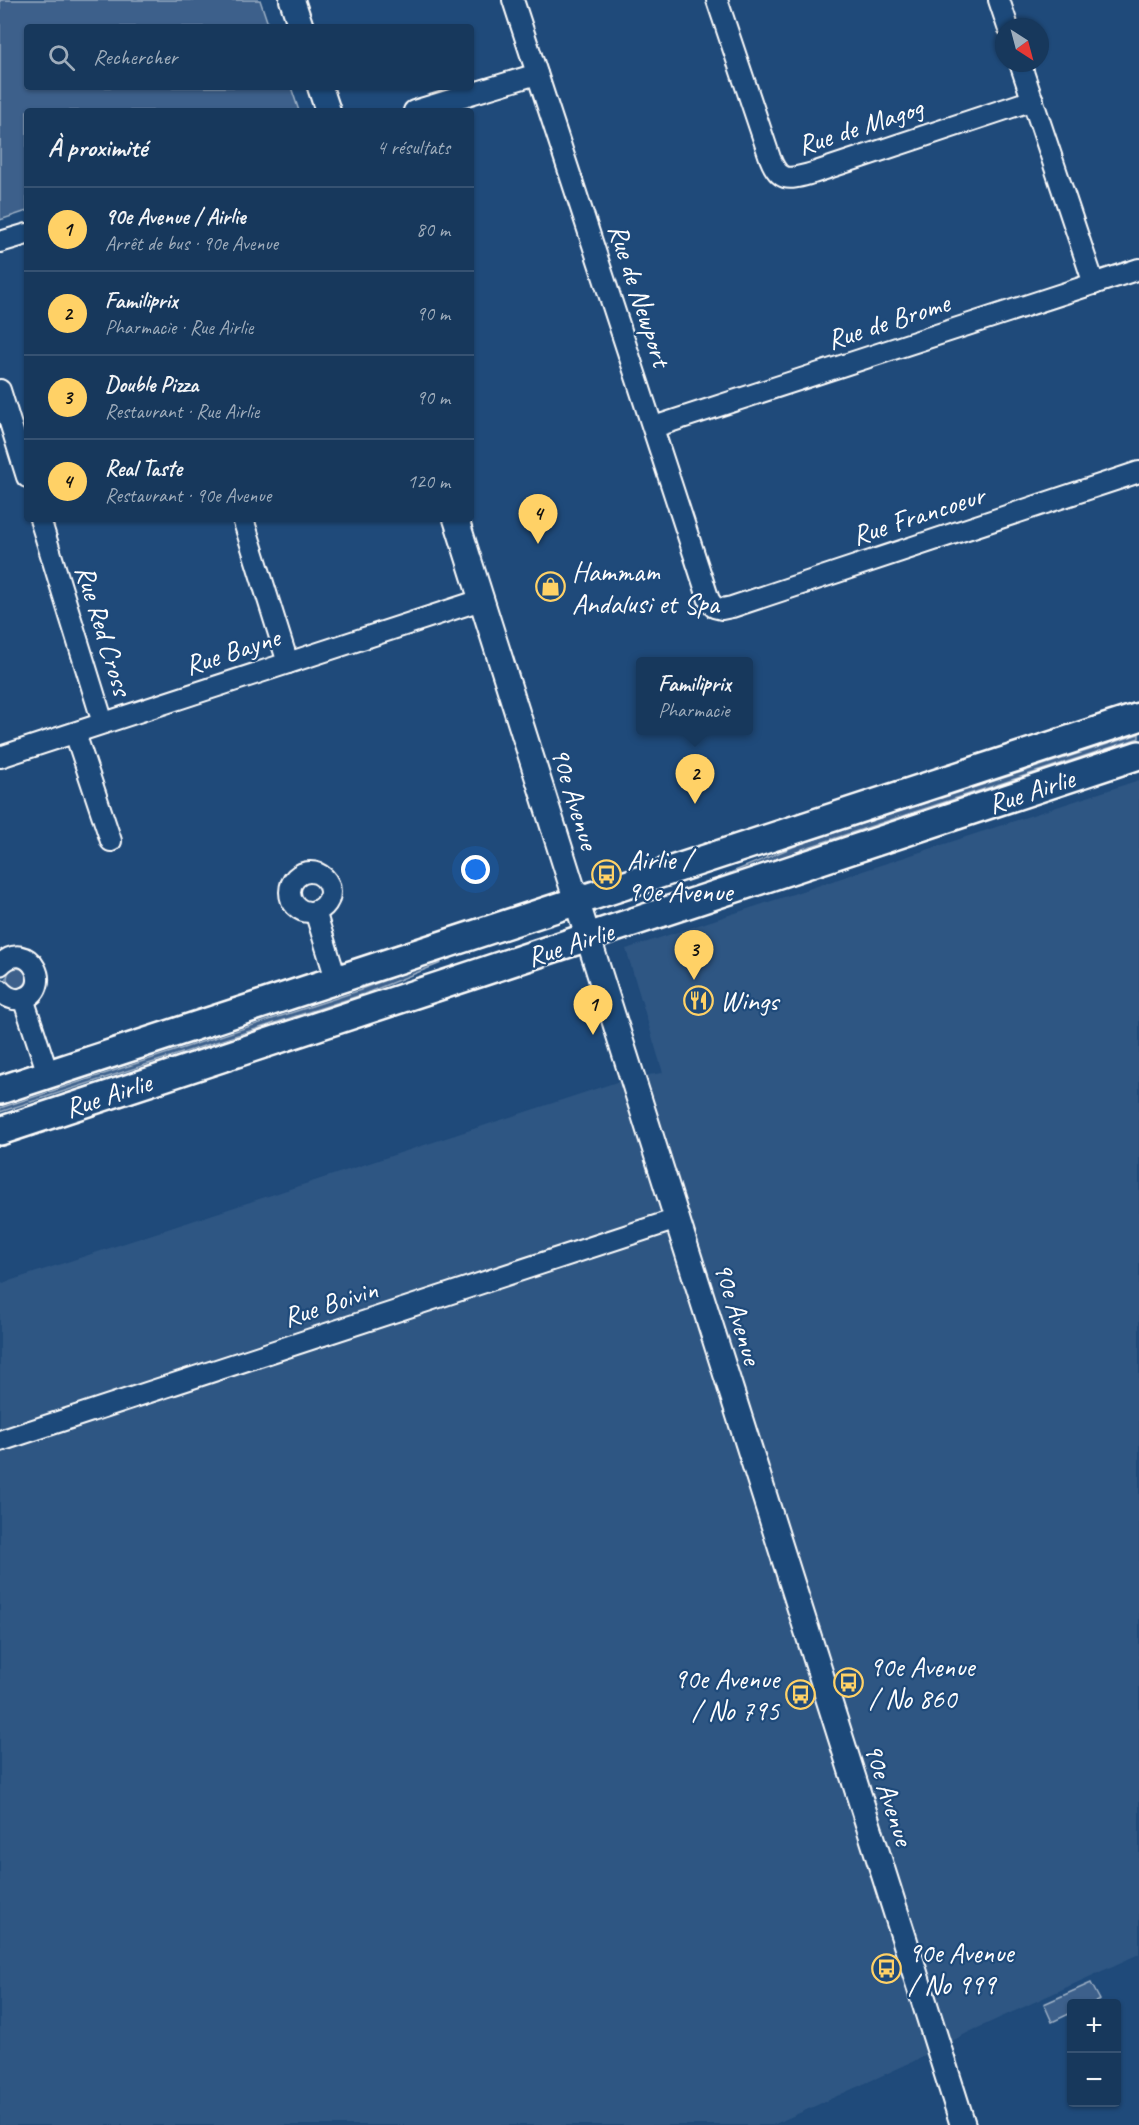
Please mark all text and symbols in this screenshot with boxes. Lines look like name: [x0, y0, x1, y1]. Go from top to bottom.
north arrow: [995, 18, 1049, 72]
search box: [24, 24, 474, 90]
icon: search: [45, 41, 78, 74]
text: Rechercher: [93, 43, 177, 71]
street label: Rue de Magog: [793, 89, 929, 163]
text: À proximité: [48, 131, 147, 164]
text: 4 résultats: [377, 135, 450, 160]
text: 90e Avenue / Airlie: [105, 203, 246, 231]
text: 1: [63, 217, 72, 242]
text: 80 m: [416, 217, 450, 242]
street label: Rue de Newport: [601, 219, 680, 373]
text: Arrêt de bus · 90e Avenue: [105, 231, 278, 256]
street label: Rue de Brome: [822, 284, 955, 357]
text: Familiprix: [105, 287, 178, 315]
text: 2: [63, 301, 72, 326]
text: 90 m: [416, 301, 450, 326]
text: Pharmacie · Rue Airlie: [105, 315, 253, 340]
text: Double Pizza: [105, 371, 198, 399]
text: 3: [63, 385, 72, 410]
text: 90 m: [416, 385, 450, 410]
text: Restaurant · Rue Airlie: [105, 399, 259, 424]
text: Real Taste: [105, 455, 182, 483]
text: 4: [63, 469, 72, 494]
text: 120 m: [407, 469, 450, 494]
street label: Rue Francoeur: [847, 476, 991, 553]
text: Restaurant · 90e Avenue: [105, 483, 271, 508]
pin: 4: [518, 494, 558, 544]
place label: Hammam Andalusi et Spa: [572, 554, 721, 621]
street label: Rue Red Cross: [68, 561, 141, 701]
shop icon: Hammam Andalusi et Spa: [535, 571, 567, 603]
street label: Rue Bayne: [180, 619, 286, 683]
popup: [636, 657, 753, 735]
text: Familiprix: [658, 670, 731, 698]
text: Pharmacie: [658, 698, 729, 723]
street label: 90e Avenue: [543, 742, 608, 855]
pin: 2: [676, 754, 714, 804]
street label: Rue Airlie: [983, 760, 1080, 821]
place label: Airlie / 90e Avenue: [627, 842, 734, 909]
your location: [461, 855, 490, 884]
bus stop icon: Airlie / 90e Avenue: [590, 859, 622, 891]
street label: Rue Airlie: [522, 913, 619, 974]
pin: 3: [674, 930, 714, 980]
place label: Wings: [720, 983, 781, 1018]
restaurant icon: Wings: [683, 984, 715, 1016]
pin: 1: [574, 986, 612, 1035]
street label: Rue Airlie: [60, 1064, 157, 1125]
street label: 90e Avenue: [706, 1257, 771, 1370]
street label: Rue Boivin: [278, 1271, 382, 1335]
place label: 90e Avenue / No 860: [869, 1649, 976, 1716]
place label: 90e Avenue / No 795: [674, 1661, 781, 1728]
bus stop icon: 90e Avenue / No 860: [832, 1666, 864, 1698]
bus stop icon: 90e Avenue / No 795: [784, 1678, 816, 1710]
street label: 90e Avenue: [856, 1738, 923, 1851]
place label: 90e Avenue / No 999: [908, 1935, 1015, 2002]
bus stop icon: 90e Avenue / No 999: [871, 1952, 903, 1984]
map controls: [1067, 1999, 1121, 2107]
button: +: [1067, 1999, 1121, 2053]
button: −: [1067, 2053, 1121, 2107]

